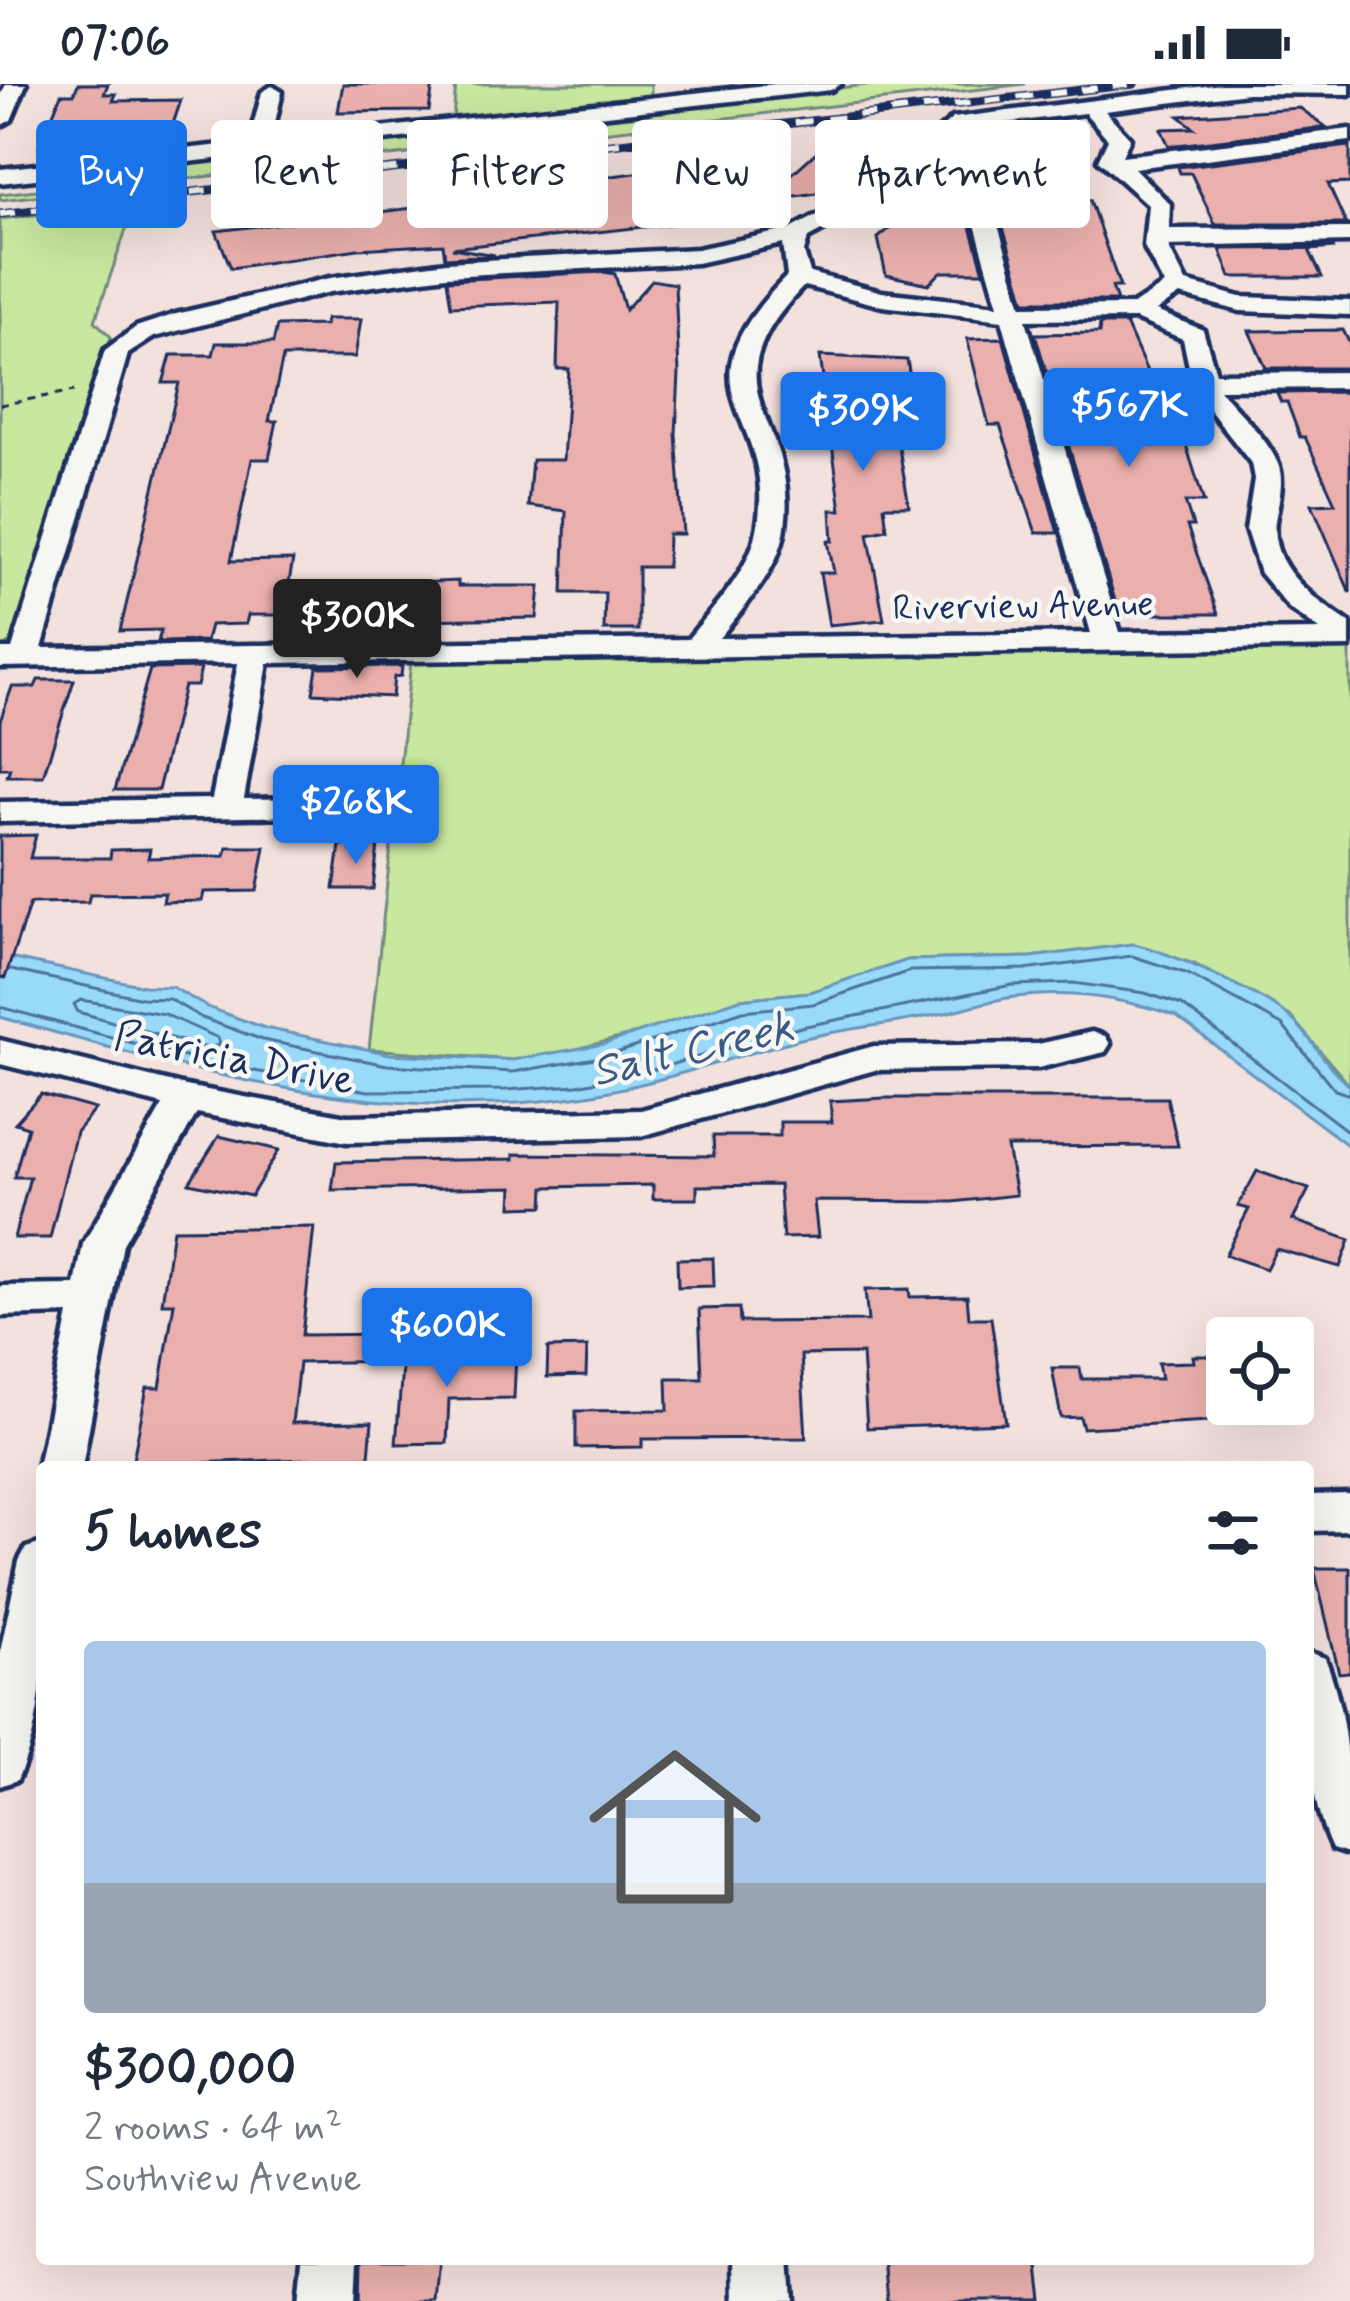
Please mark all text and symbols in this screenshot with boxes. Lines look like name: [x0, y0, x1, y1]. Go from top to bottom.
text: 07:06: [60, 13, 170, 72]
chip: Buy: [36, 120, 187, 228]
chip: Rent: [211, 120, 383, 228]
chip: Filters: [407, 120, 608, 228]
chip: New: [632, 120, 791, 228]
chip: Apartment: [815, 120, 1090, 228]
pin: $567K: [1045, 368, 1213, 470]
pin: $309K: [779, 372, 947, 474]
text: $567K: [1070, 381, 1188, 432]
text: $309K: [808, 385, 918, 436]
pin: $300K: [273, 579, 441, 681]
street label: Riverview Avenue: [892, 582, 1154, 633]
text: $300K: [300, 592, 414, 643]
pin: $268K: [272, 765, 440, 867]
text: $268K: [300, 778, 412, 829]
water label: Salt Creek: [586, 999, 799, 1102]
street label: Patricia Drive: [110, 1009, 359, 1110]
pin: $600K: [363, 1288, 531, 1390]
text: $600K: [389, 1301, 505, 1352]
map controls: [1206, 1317, 1314, 1425]
button: locate: [1206, 1317, 1314, 1425]
text: 5 homes: [84, 1500, 262, 1566]
icon: filters: [1200, 1500, 1266, 1566]
icon: home: [567, 1719, 783, 1935]
text: $300,000: [84, 2037, 296, 2103]
text: 2 rooms · 64 m²: [84, 2103, 342, 2154]
text: Southview Avenue: [84, 2154, 362, 2205]

